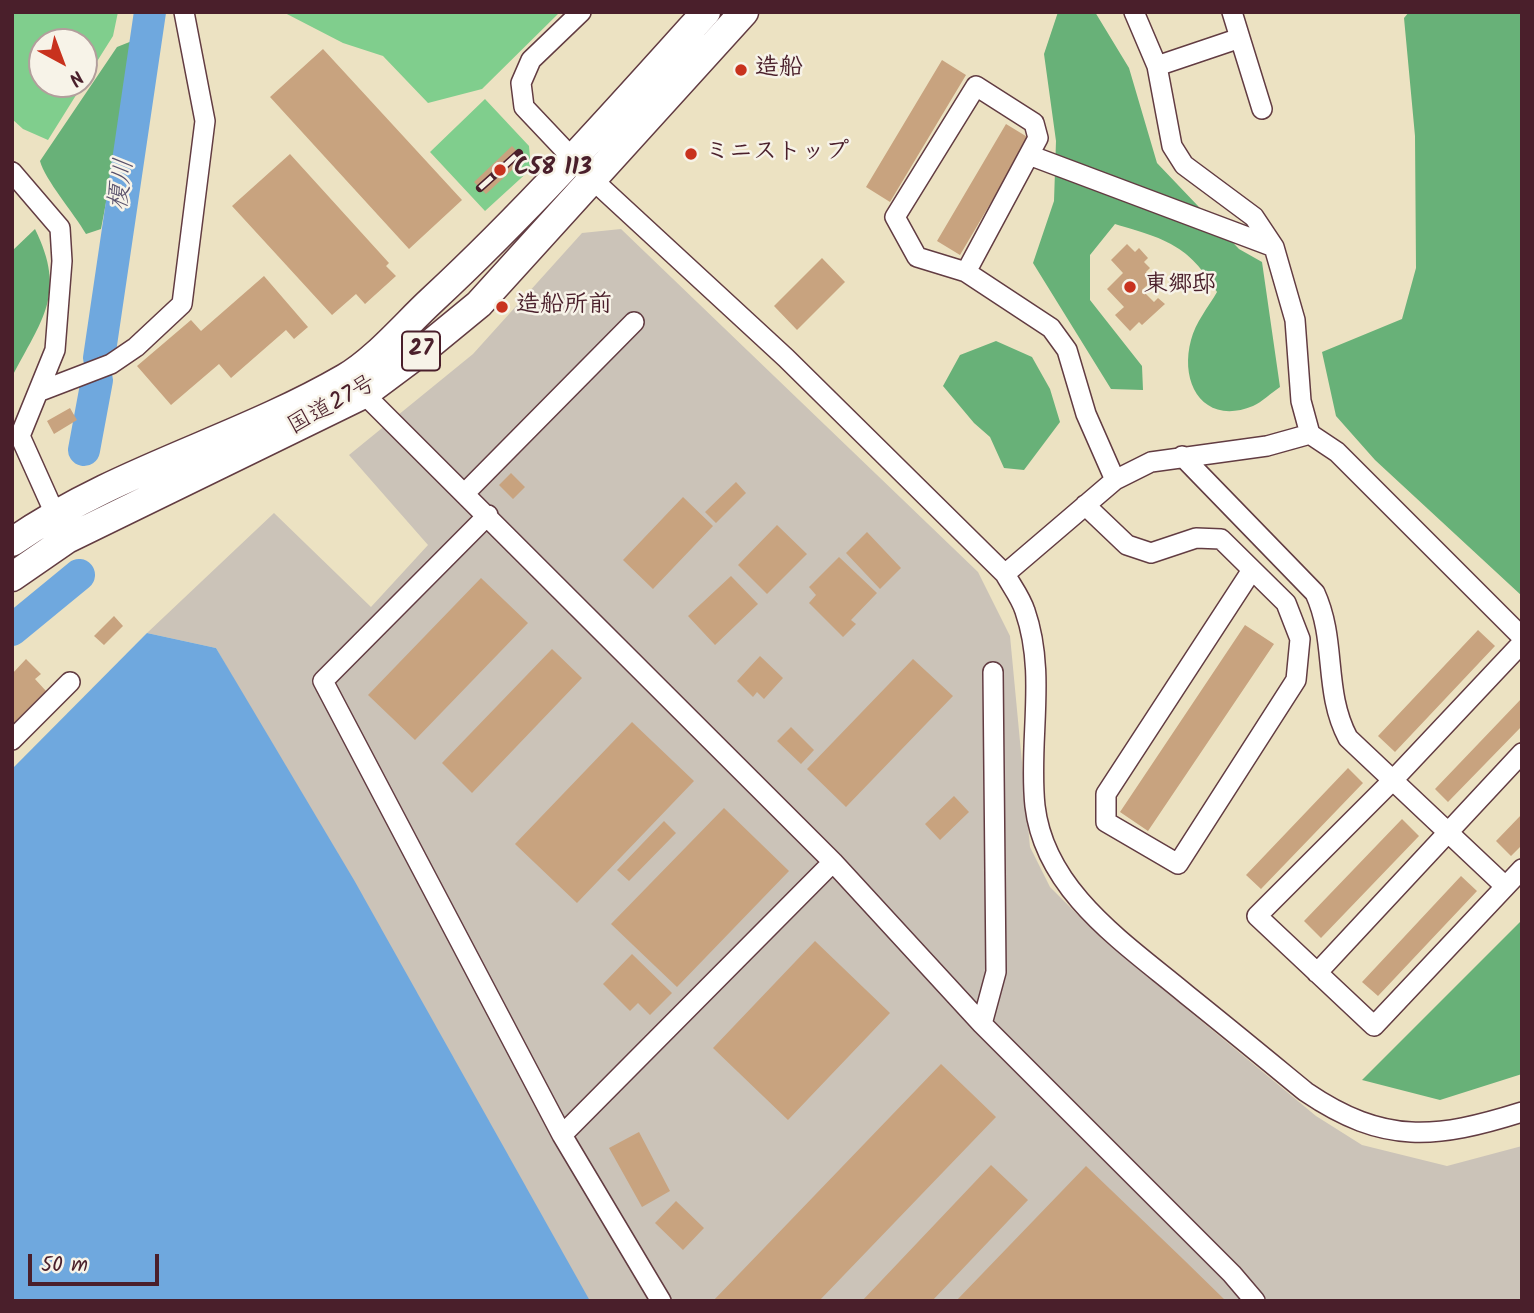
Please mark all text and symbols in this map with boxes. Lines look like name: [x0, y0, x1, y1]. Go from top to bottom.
north arrow: [28, 28, 98, 98]
place label: 造船: [755, 56, 803, 84]
text: N: [61, 62, 90, 93]
marker: 造船: [733, 62, 749, 78]
place label: ミニストップ: [705, 140, 849, 168]
marker: ミニストップ: [683, 146, 699, 162]
place label: C58 113: [514, 156, 592, 184]
water label: 榎川: [105, 157, 143, 213]
marker: C58 113: [492, 162, 508, 178]
place label: 東郷邸: [1144, 273, 1216, 301]
marker: 東郷邸: [1122, 279, 1138, 295]
place label: 造船所前: [516, 293, 612, 321]
marker: 造船所前: [494, 299, 510, 315]
road number: 27: [402, 332, 440, 370]
street label: 国道27号: [284, 371, 382, 443]
scale bar: [32, 1240, 163, 1284]
text: 50 m: [41, 1249, 88, 1282]

